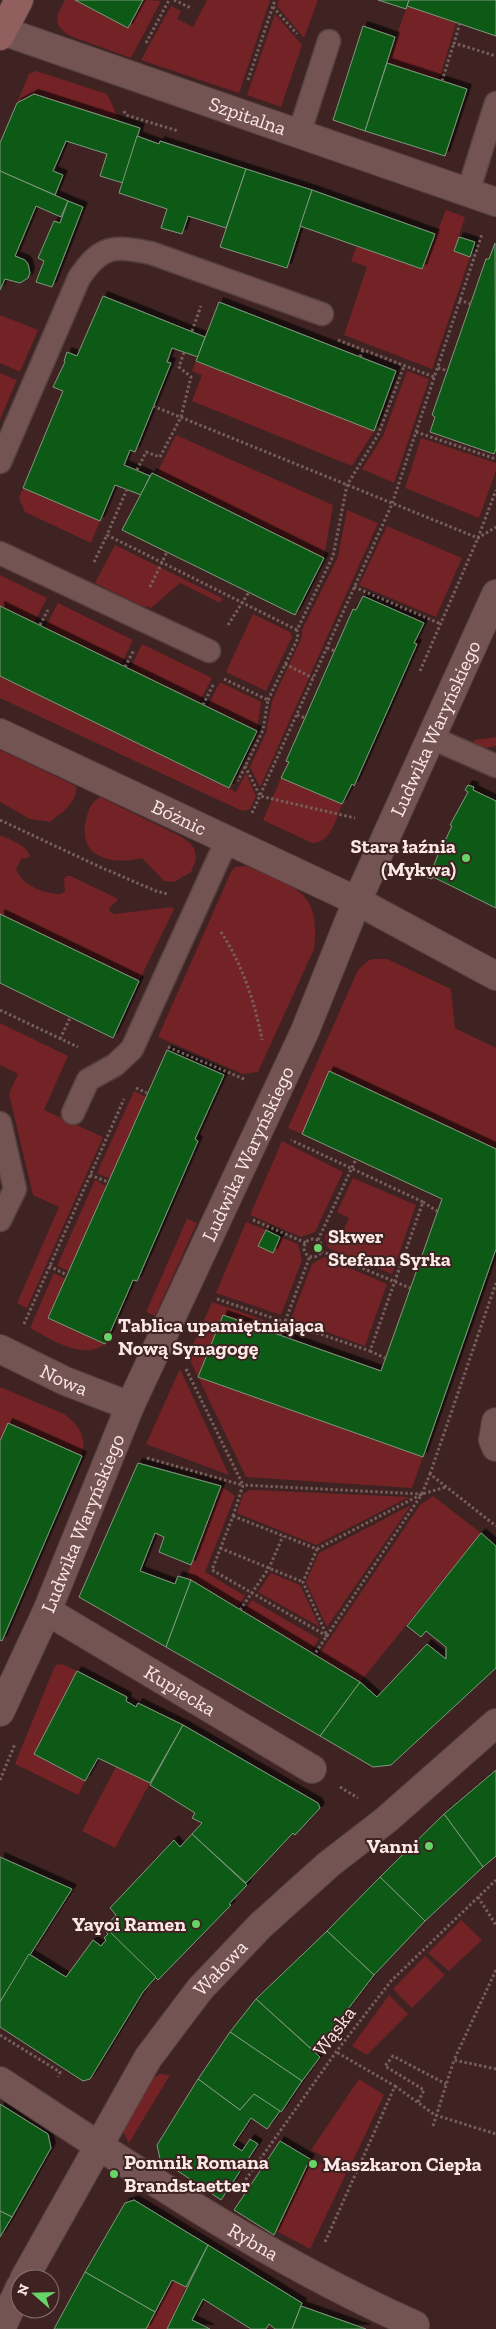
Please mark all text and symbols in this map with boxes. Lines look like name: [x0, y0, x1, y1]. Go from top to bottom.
street label: Szpitalna: [206, 91, 290, 140]
street label: Ludwika Waryńskiego: [385, 636, 485, 820]
street label: Bóżnic: [148, 794, 210, 841]
place label: Stara łaźnia (Mykwa): [351, 834, 456, 881]
marker: Stara łaźnia (Mykwa): [460, 852, 472, 864]
street label: Ludwika Waryńskiego: [197, 1062, 299, 1245]
place label: Skwer Stefana Syrka: [328, 1224, 451, 1271]
marker: Skwer Stefana Syrka: [312, 1242, 324, 1254]
place label: Tablica upamiętniająca Nową Synagogę: [118, 1313, 324, 1360]
marker: Tablica upamiętniająca Nową Synagogę: [102, 1331, 114, 1343]
street label: Nowa: [36, 1359, 91, 1401]
street label: Ludwika Waryńskiego: [36, 1430, 129, 1616]
street label: Kupiecka: [140, 1660, 221, 1721]
place label: Vanni: [367, 1834, 419, 1858]
marker: Vanni: [423, 1840, 435, 1852]
place label: Yayoi Ramen: [72, 1912, 186, 1936]
marker: Yayoi Ramen: [190, 1918, 202, 1930]
street label: Wałowa: [188, 1935, 253, 2001]
street label: Wąska: [307, 2001, 361, 2061]
place label: Pomnik Romana Brandstaetter: [124, 2150, 269, 2197]
place label: Maszkaron Ciepła: [323, 2152, 482, 2176]
marker: Maszkaron Ciepła: [307, 2158, 319, 2170]
marker: Pomnik Romana Brandstaetter: [108, 2168, 120, 2180]
street label: Rybna: [224, 2218, 283, 2266]
north arrow: [10, 2269, 60, 2319]
text: N: [13, 2281, 33, 2298]

